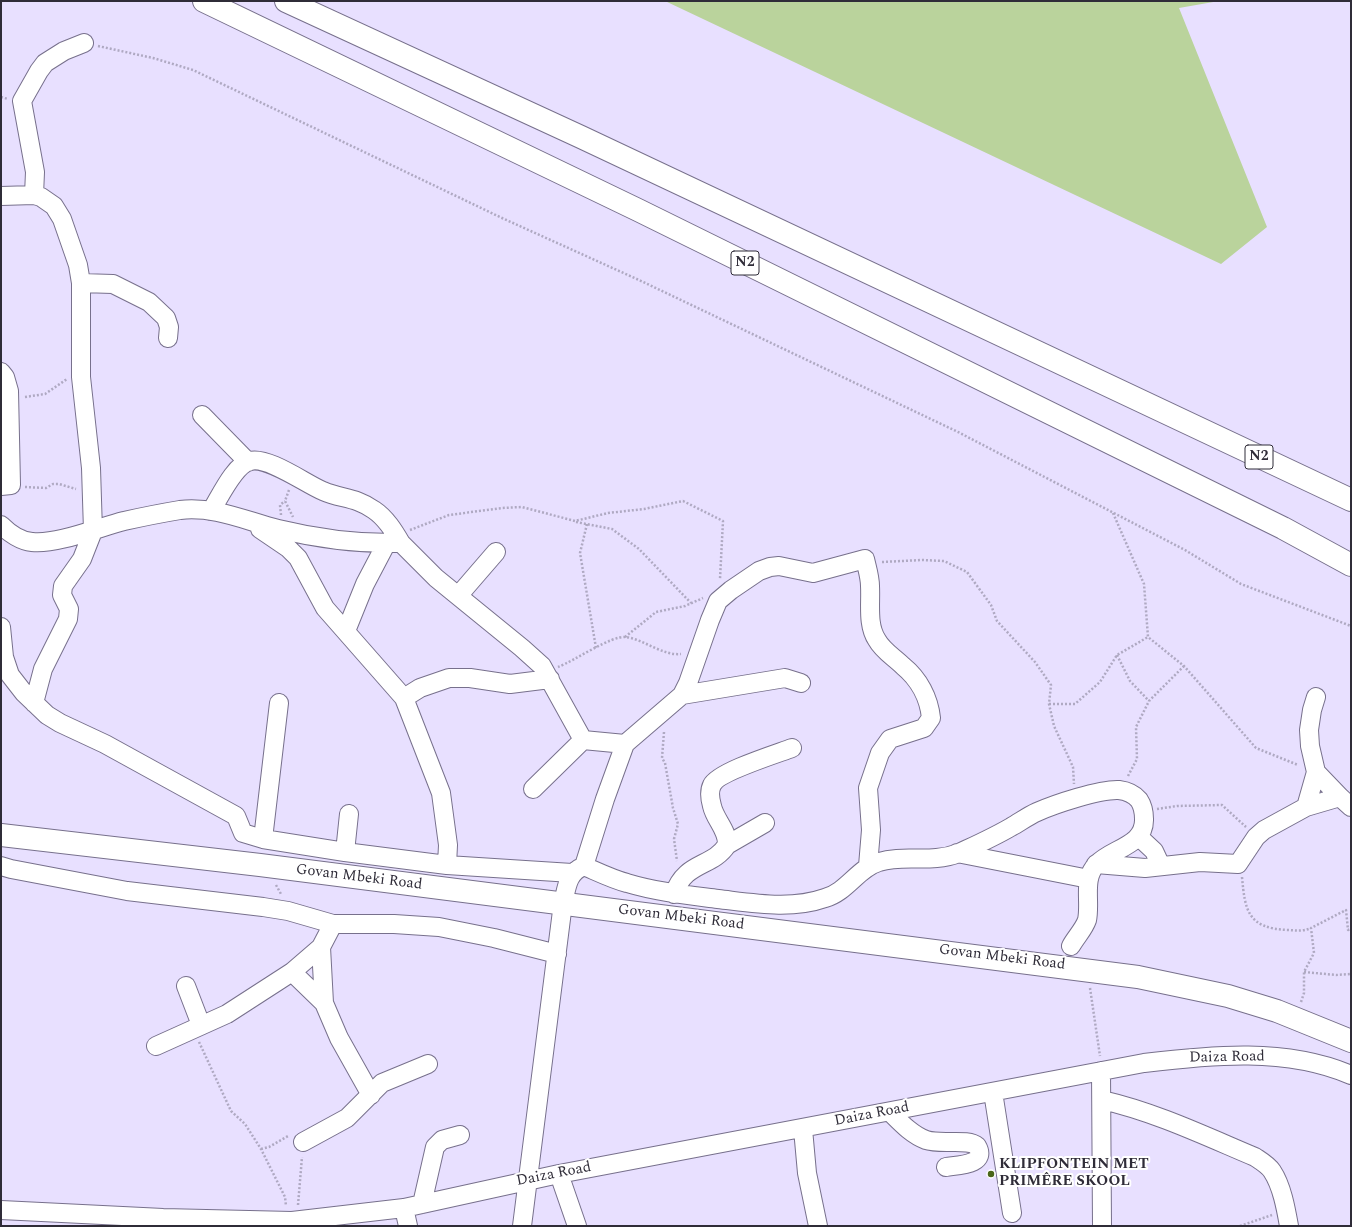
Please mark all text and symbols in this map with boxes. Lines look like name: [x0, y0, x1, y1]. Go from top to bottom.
road number: N2: [731, 251, 759, 275]
road number: N2: [1245, 445, 1273, 469]
street label: Govan Mbeki Road: [295, 861, 423, 895]
street label: Govan Mbeki Road: [617, 901, 745, 935]
street label: Govan Mbeki Road: [938, 941, 1066, 975]
street label: Daiza Road: [1189, 1048, 1265, 1068]
street label: Daiza Road: [833, 1099, 911, 1131]
place label: KLIPFONTEIN MET PRIMÊRE SKOOL: [999, 1156, 1149, 1191]
street label: Daiza Road: [515, 1159, 593, 1191]
marker: KLIPFONTEIN MET PRIMÊRE SKOOL: [986, 1169, 996, 1179]

